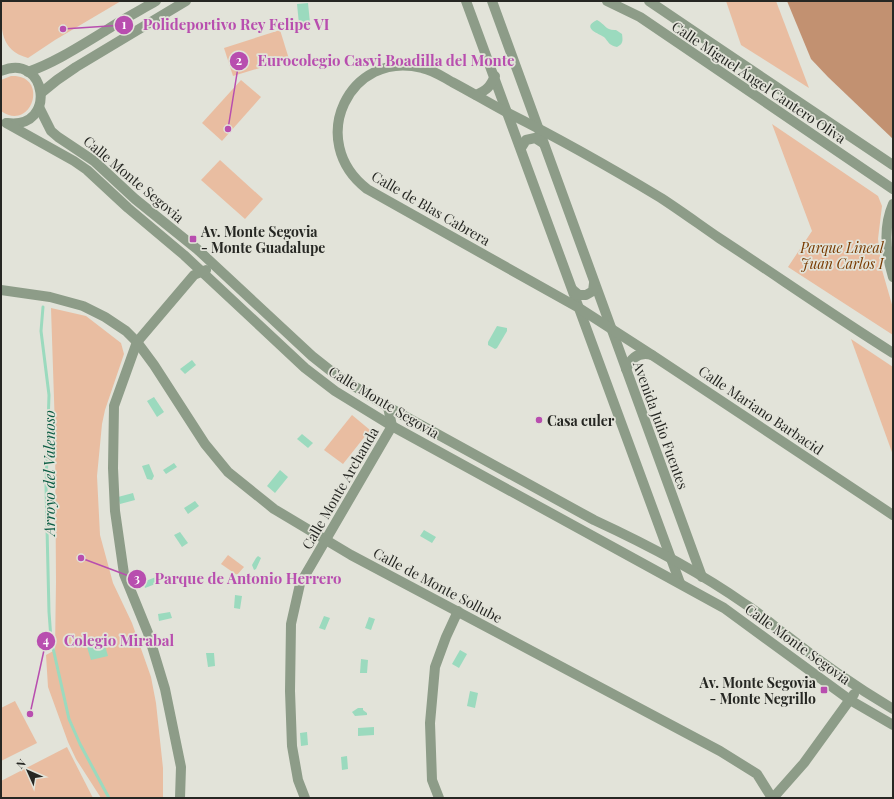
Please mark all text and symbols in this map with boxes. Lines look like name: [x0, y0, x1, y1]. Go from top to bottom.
callout: Polideportivo Rey Felipe VI: [114, 12, 338, 39]
text: Polideportivo Rey Felipe VI: [143, 14, 330, 34]
text: 1: [122, 16, 127, 32]
street label: Calle Miguel Ángel Cantero Oliva: [668, 17, 850, 147]
callout: Eurocolegio Casvi Boadilla del Monte: [229, 47, 523, 74]
text: Eurocolegio Casvi Boadilla del Monte: [257, 50, 515, 70]
text: 2: [236, 52, 242, 68]
street label: Calle Monte Segovia: [80, 131, 188, 227]
street label: Calle de Blas Cabrera: [368, 166, 494, 250]
place label: Av. Monte Segovia - Monte Guadalupe: [200, 222, 325, 257]
marker: Av. Monte Segovia - Monte Guadalupe: [188, 234, 198, 244]
park label: Parque Lineal Juan Carlos I: [799, 238, 885, 273]
street label: Avenida Julio Fuentes: [629, 357, 693, 492]
street label: Calle Monte Segovia: [325, 361, 443, 443]
street label: Calle Mariano Barbacid: [695, 361, 827, 459]
water label: Arroyo del Valenoso: [39, 410, 59, 538]
place label: Casa culer: [547, 411, 615, 430]
marker: Casa culer: [534, 415, 544, 425]
street label: Calle Monte Archanda: [297, 423, 383, 553]
street label: Calle de Monte Sollube: [370, 543, 506, 627]
callout: Parque de Antonio Herrero: [127, 566, 350, 593]
text: Parque de Antonio Herrero: [155, 568, 341, 588]
text: 3: [134, 570, 140, 586]
street label: Calle Monte Segovia: [741, 599, 855, 689]
callout: Colegio Mirabal: [36, 627, 183, 654]
text: Colegio Mirabal: [64, 630, 175, 650]
text: 4: [43, 632, 49, 648]
place label: Av. Monte Segovia - Monte Negrillo: [698, 673, 817, 708]
marker: Av. Monte Segovia - Monte Negrillo: [819, 685, 829, 695]
north arrow: [8, 751, 48, 791]
text: N: [12, 755, 29, 772]

